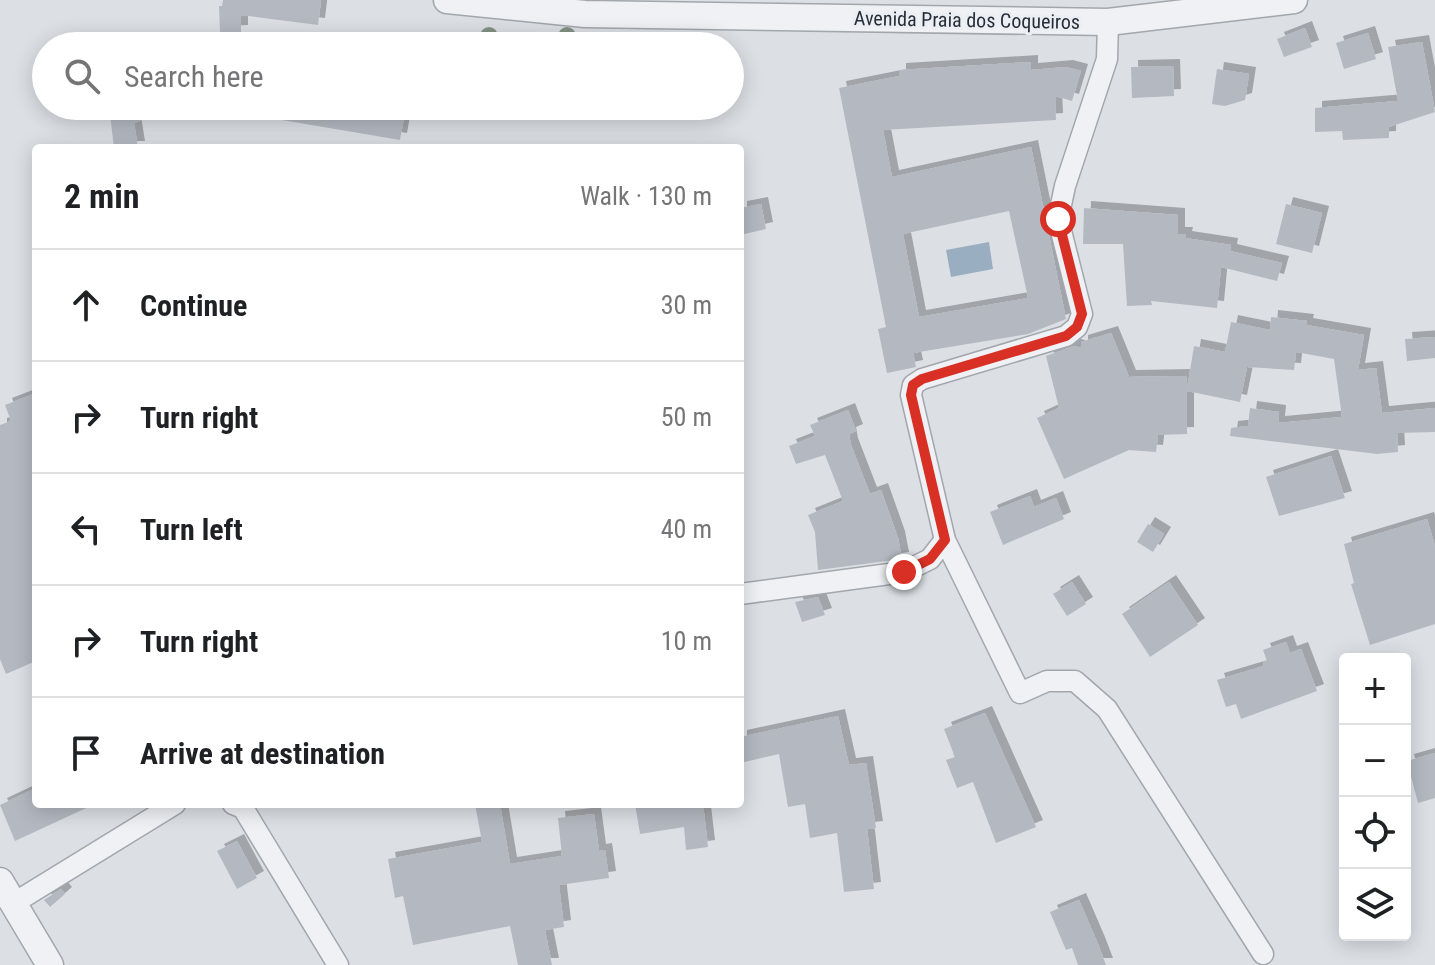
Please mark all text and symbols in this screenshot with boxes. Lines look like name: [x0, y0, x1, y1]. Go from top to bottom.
street label: Avenida Praia dos Coqueiros: [854, 6, 1080, 34]
search box: [32, 32, 744, 120]
icon: search: [60, 54, 104, 98]
text: Search here: [124, 59, 264, 94]
text: 2 min: [64, 176, 140, 216]
text: Walk · 130 m: [580, 181, 712, 211]
route start: [1040, 201, 1076, 237]
icon: ahead: [64, 283, 108, 327]
text: Continue: [140, 288, 247, 323]
text: 30 m: [661, 290, 712, 320]
icon: right: [64, 395, 108, 439]
text: Turn right: [140, 400, 258, 435]
text: 50 m: [661, 402, 712, 432]
icon: left: [64, 507, 108, 551]
text: Turn left: [140, 512, 243, 547]
text: 40 m: [661, 514, 712, 544]
route end: [886, 554, 922, 590]
icon: right: [64, 619, 108, 663]
text: Turn right: [140, 624, 258, 659]
text: 10 m: [661, 626, 712, 656]
map controls: [1339, 653, 1411, 941]
button: +: [1339, 653, 1411, 725]
button: −: [1339, 725, 1411, 797]
icon: arrive: [64, 731, 108, 775]
text: Arrive at destination: [140, 736, 385, 771]
button: locate: [1339, 797, 1411, 869]
button: layers: [1339, 869, 1411, 941]

